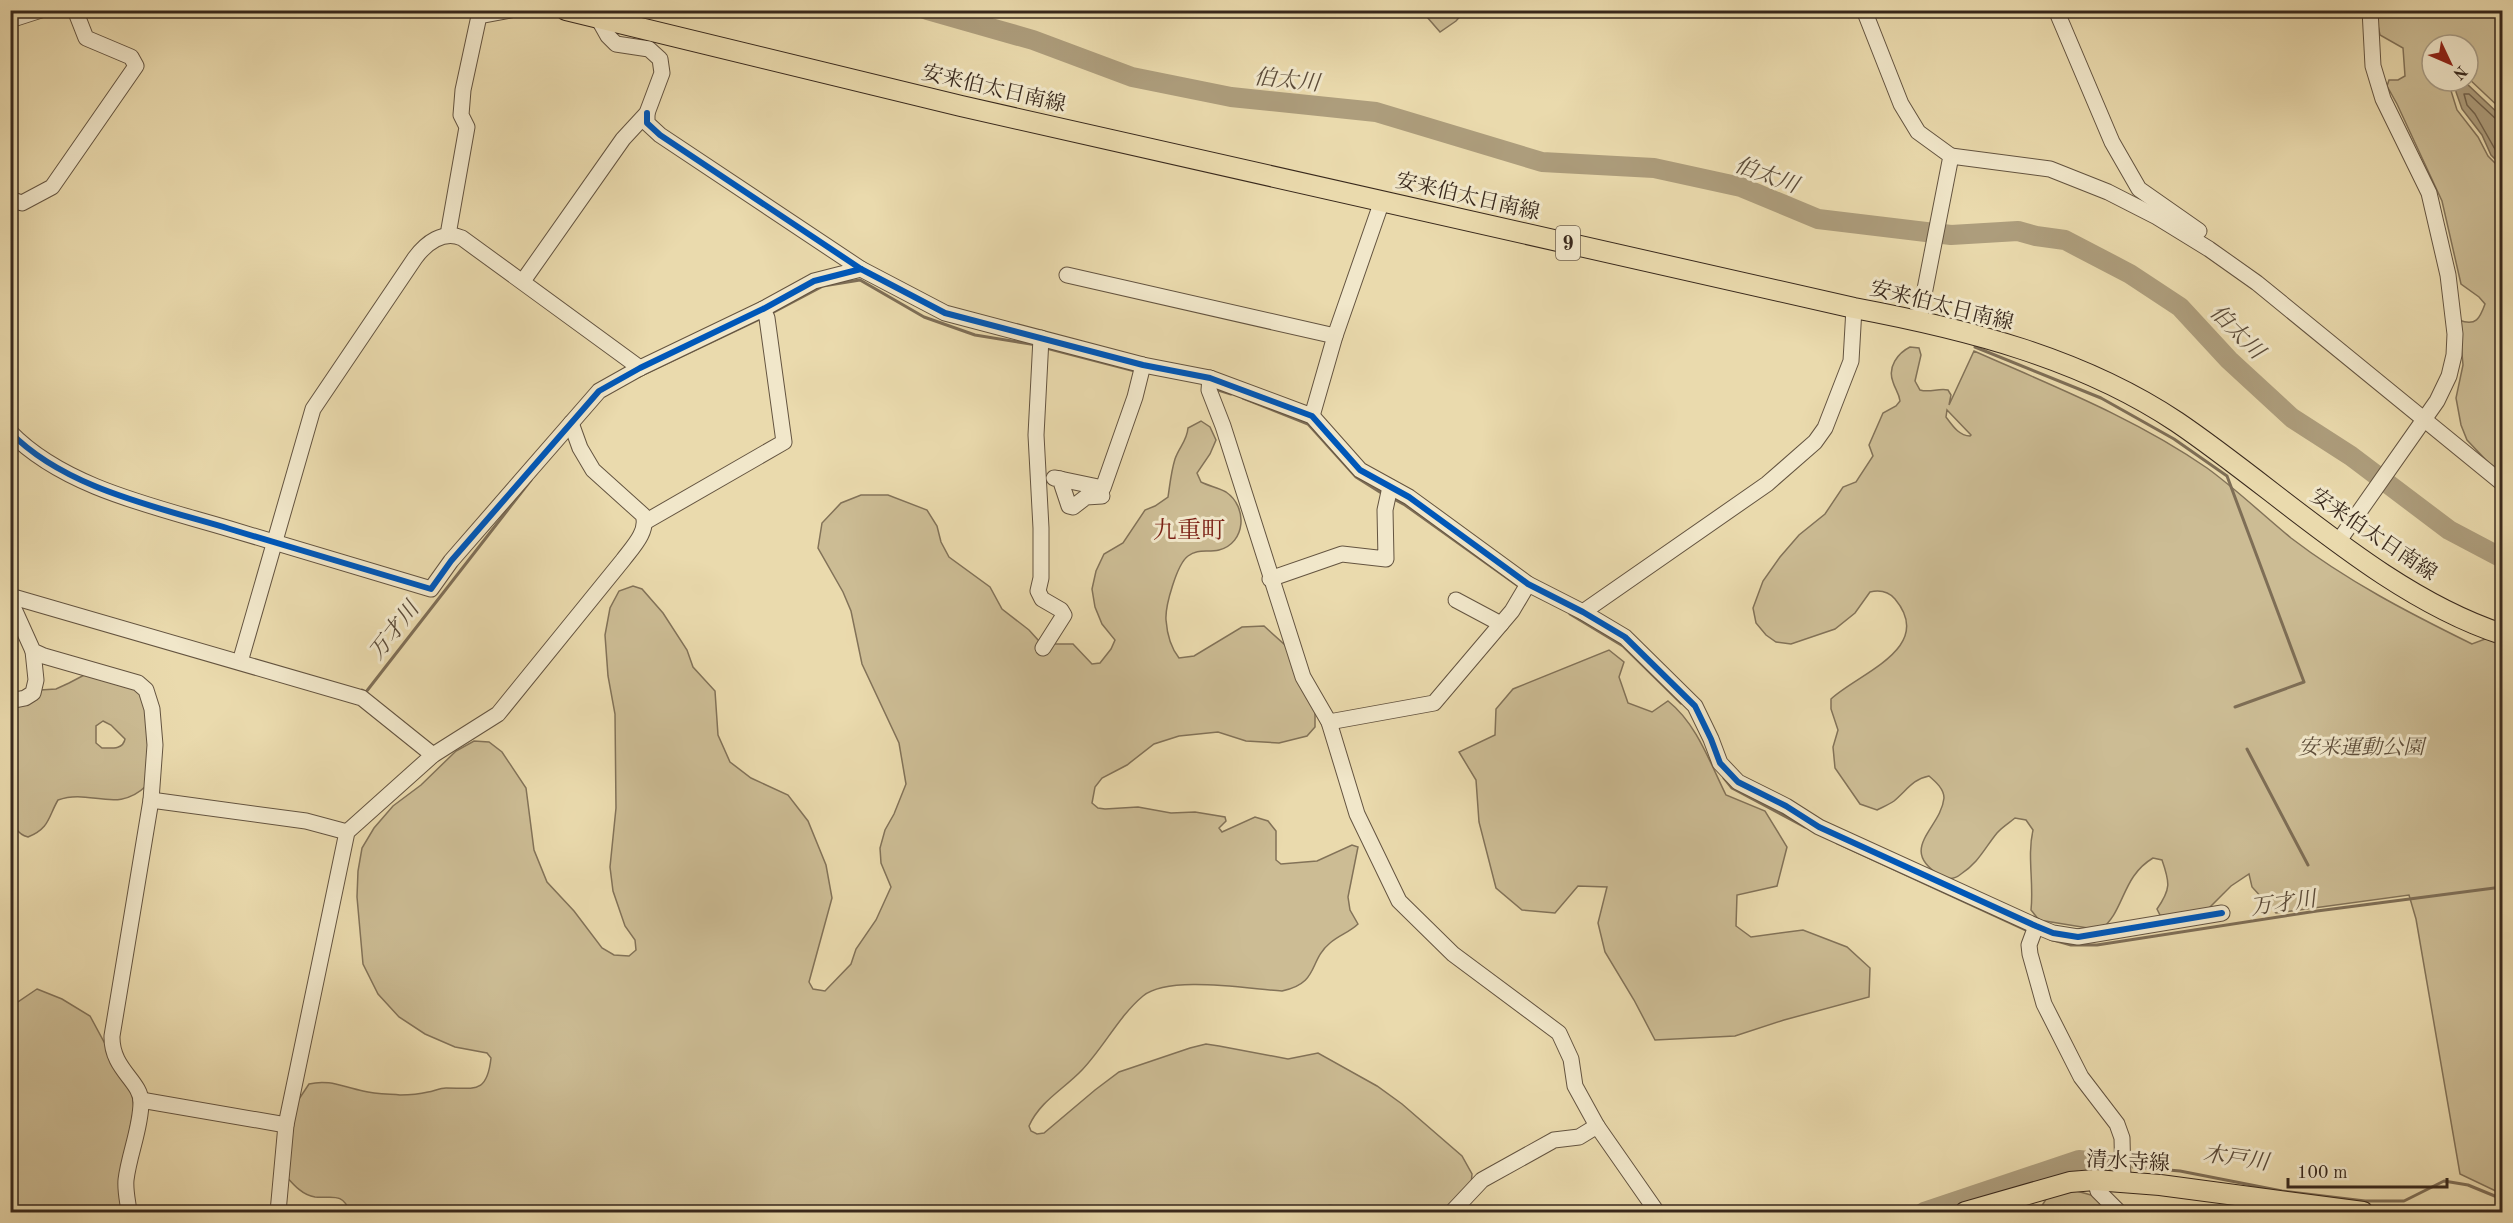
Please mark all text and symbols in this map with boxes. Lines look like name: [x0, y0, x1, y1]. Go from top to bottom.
north arrow: [2420, 33, 2480, 93]
street label: 安来伯太日南線: [920, 61, 1068, 116]
text: N: [2449, 62, 2469, 83]
water label: 伯太川: [1253, 65, 1323, 96]
water label: 伯太川: [1732, 152, 1804, 198]
street label: 安来伯太日南線: [1394, 169, 1542, 224]
road number: 9: [1556, 226, 1580, 260]
street label: 安来伯太日南線: [1868, 277, 2016, 334]
water label: 伯太川: [2205, 300, 2271, 365]
street label: 安来伯太日南線: [2306, 484, 2441, 585]
district label: 九重町: [1153, 517, 1225, 544]
water label: 万才川: [364, 596, 425, 664]
park label: 安来運動公園: [2298, 736, 2427, 759]
water label: 万才川: [2249, 886, 2319, 919]
water label: 木戸川: [2202, 1142, 2272, 1175]
street label: 清水寺線: [2085, 1148, 2171, 1175]
scale bar: [2288, 1151, 2447, 1189]
text: 100 m: [2297, 1164, 2348, 1182]

